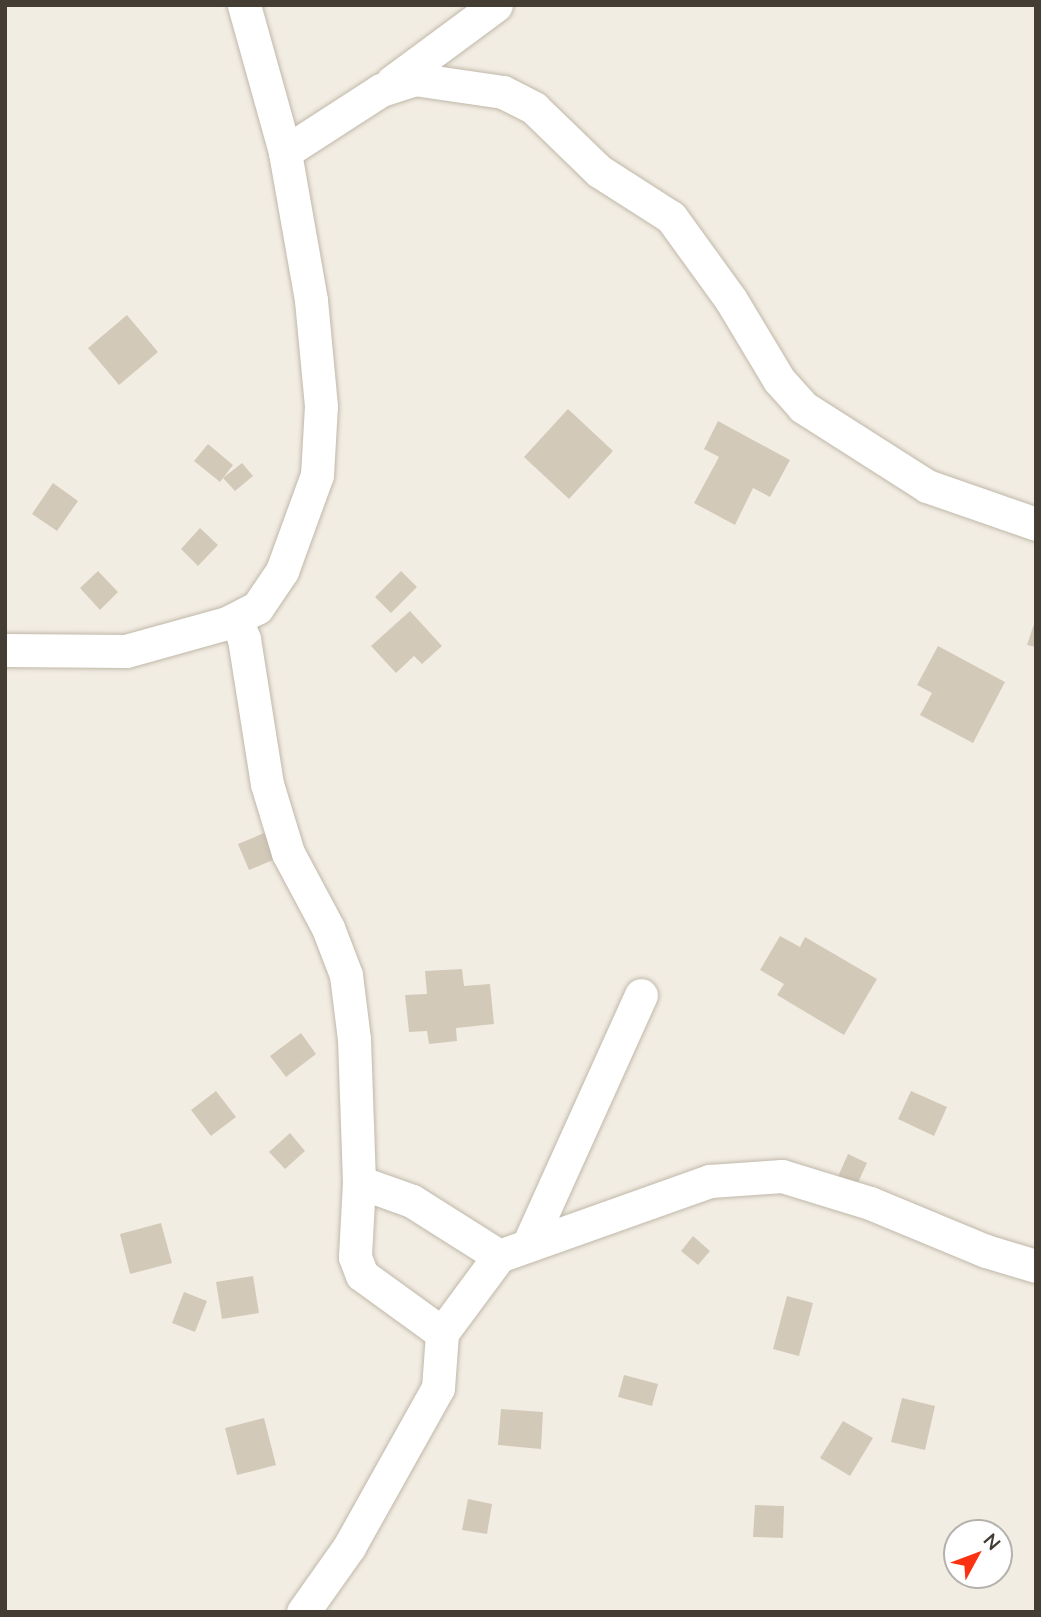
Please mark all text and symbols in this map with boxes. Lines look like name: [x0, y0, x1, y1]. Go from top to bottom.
north arrow: [943, 1519, 1013, 1589]
text: N: [979, 1528, 1006, 1555]

